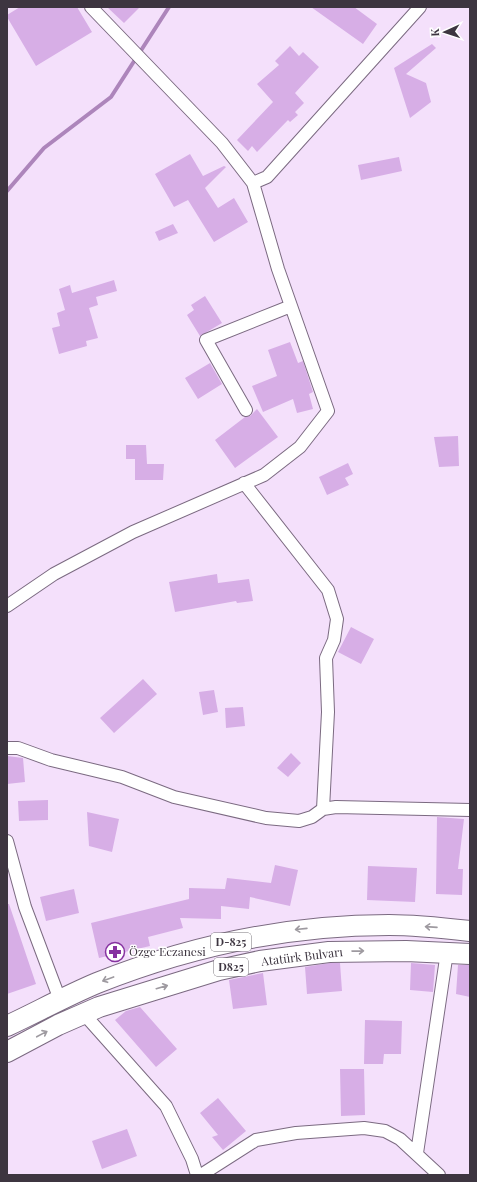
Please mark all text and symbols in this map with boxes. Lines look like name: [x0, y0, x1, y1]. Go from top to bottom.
north arrow: [425, 12, 465, 52]
text: K: [427, 28, 442, 37]
one-way arrow: [425, 924, 438, 931]
one-way arrow: [295, 926, 308, 933]
road number: D-825: [211, 933, 251, 951]
pharmacy icon: Özge Eczanesi: [104, 941, 126, 963]
place label: Özge Eczanesi: [129, 943, 206, 959]
street label: Atatürk Bulvarı: [259, 943, 344, 969]
one-way arrow: [351, 947, 364, 955]
road number: D825: [214, 958, 248, 976]
one-way arrow: [103, 976, 115, 984]
one-way arrow: [156, 982, 169, 990]
one-way arrow: [35, 1029, 47, 1037]

